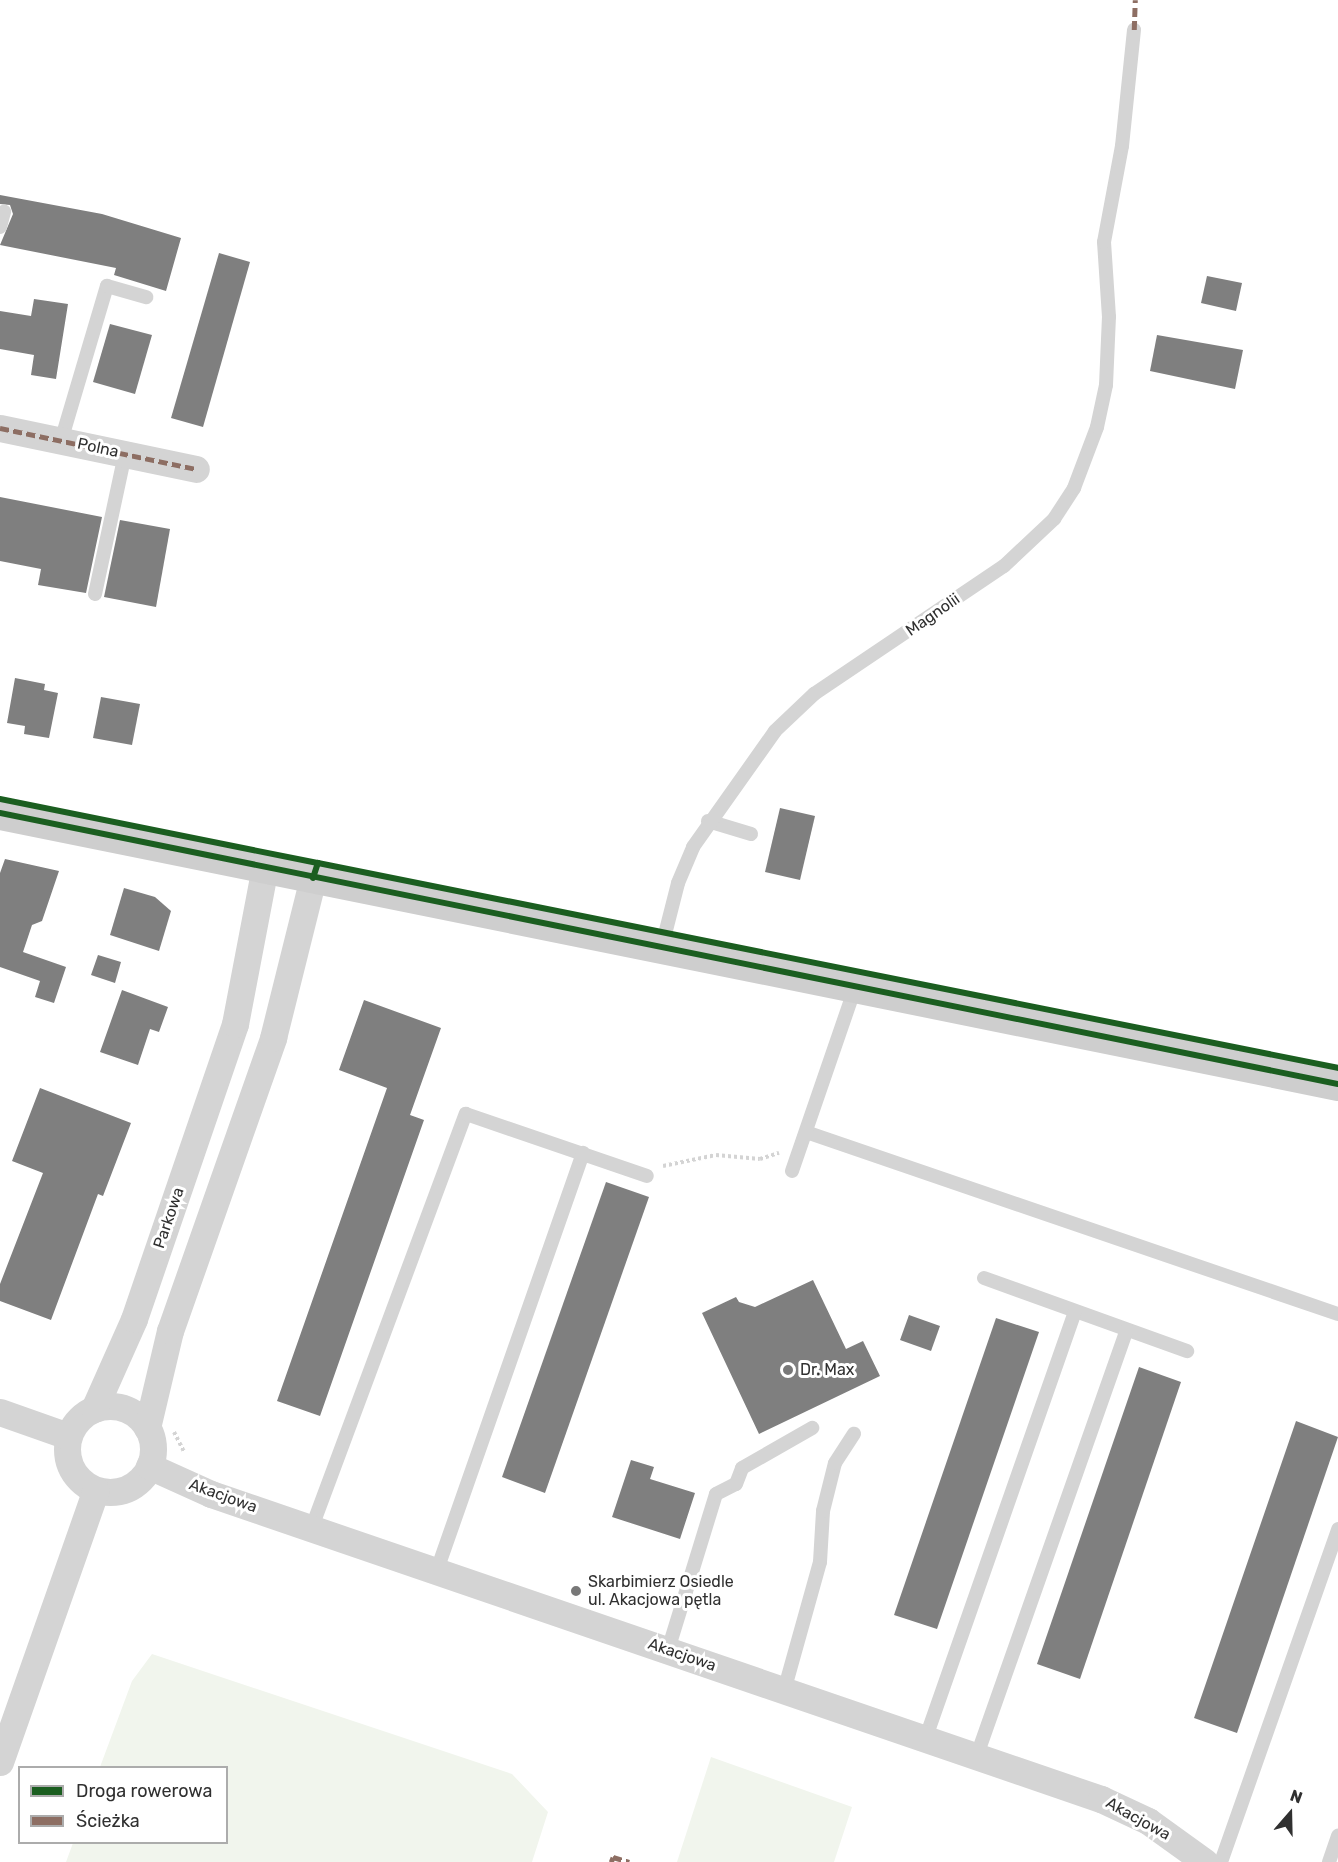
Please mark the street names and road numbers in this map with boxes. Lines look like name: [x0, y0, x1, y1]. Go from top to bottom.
street label: Polna: [76, 434, 120, 462]
street label: Magnolii: [902, 589, 964, 641]
street label: Parkowa: [150, 1185, 188, 1251]
street label: Akacjowa: [186, 1475, 260, 1517]
street label: Akacjowa: [645, 1634, 719, 1676]
street label: Akacjowa: [1102, 1793, 1174, 1845]

